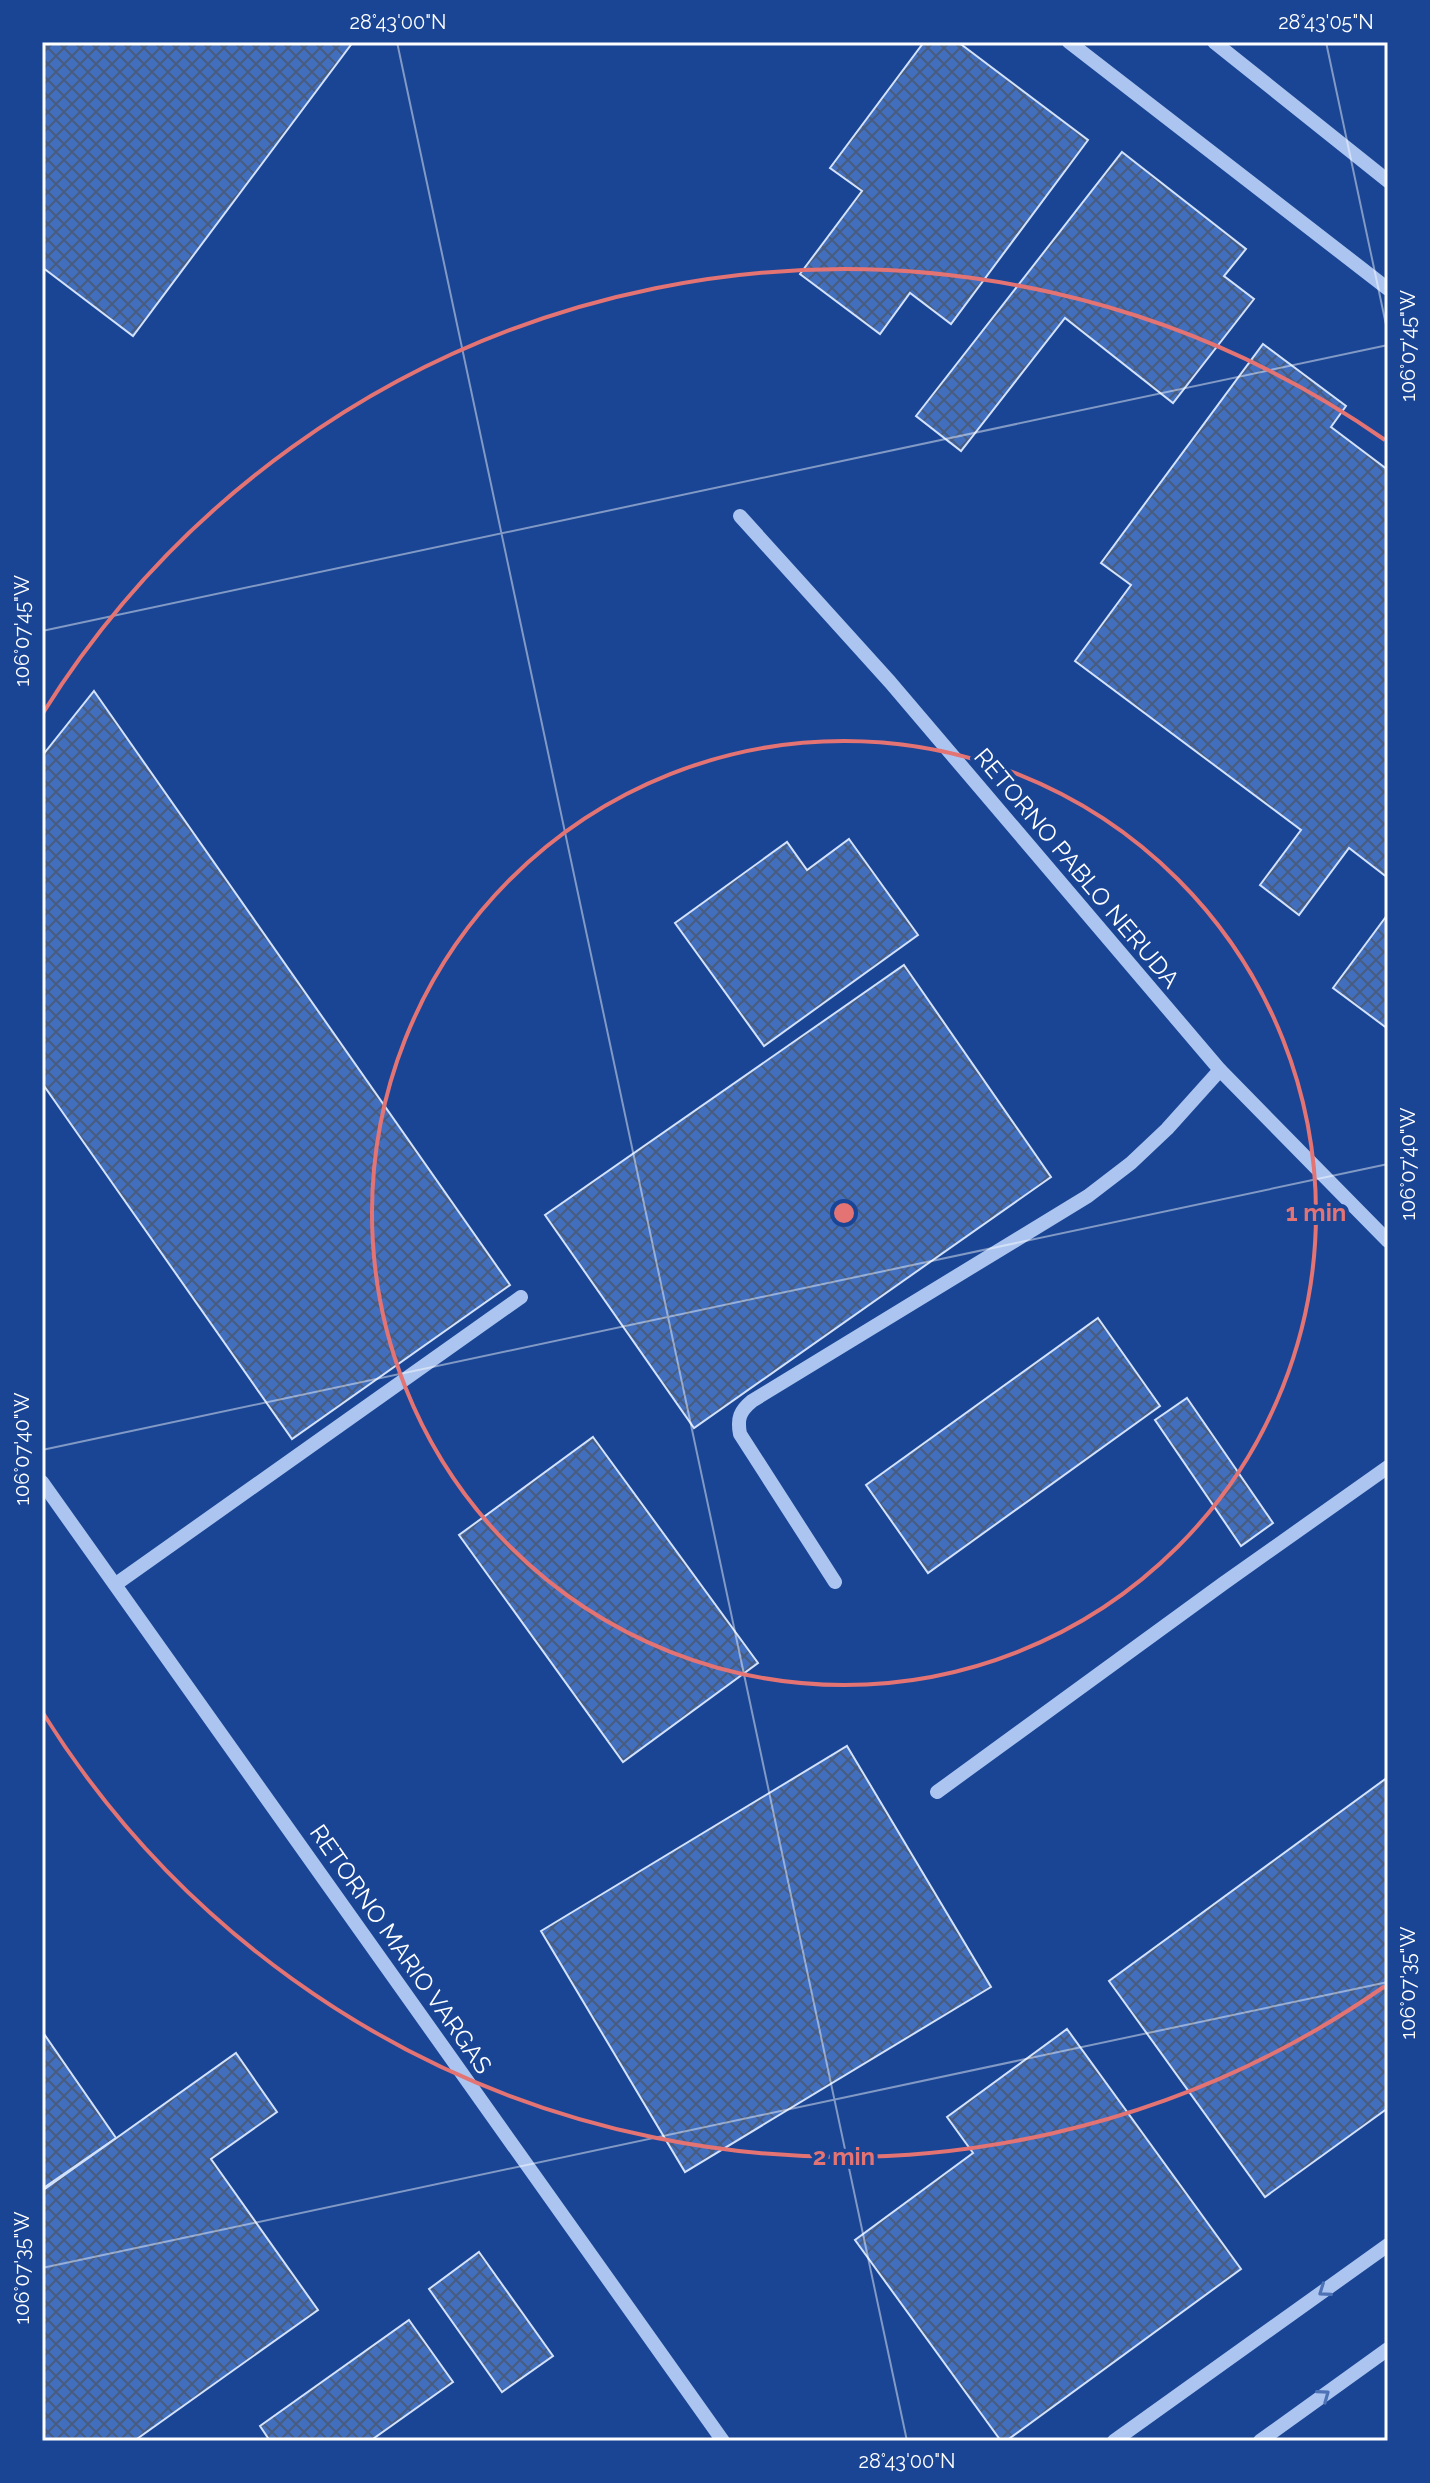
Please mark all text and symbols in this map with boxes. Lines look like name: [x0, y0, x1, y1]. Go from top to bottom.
text: 28°43'00"N: [350, 10, 446, 34]
text: 28°43'05"N: [1278, 10, 1374, 34]
text: 106°07'45"W: [1396, 290, 1420, 402]
text: 106°07'45"W: [10, 575, 34, 687]
street label: RETORNO PABLO NERUDA: [968, 742, 1186, 994]
text: 106°07'40"W: [1396, 1107, 1420, 1220]
text: 1 min: [1286, 1198, 1346, 1227]
centre of rings: [830, 1199, 858, 1227]
text: 106°07'40"W: [10, 1392, 34, 1505]
street label: RETORNO MARIO VARGAS: [304, 1819, 498, 2079]
text: 106°07'35"W: [1396, 1927, 1420, 2039]
text: 2 min: [813, 2142, 875, 2171]
text: 106°07'35"W: [10, 2212, 34, 2324]
one-way arrow: [1319, 2281, 1333, 2296]
one-way arrow: [1315, 2391, 1329, 2405]
text: 28°43'00"N: [859, 2449, 955, 2473]

